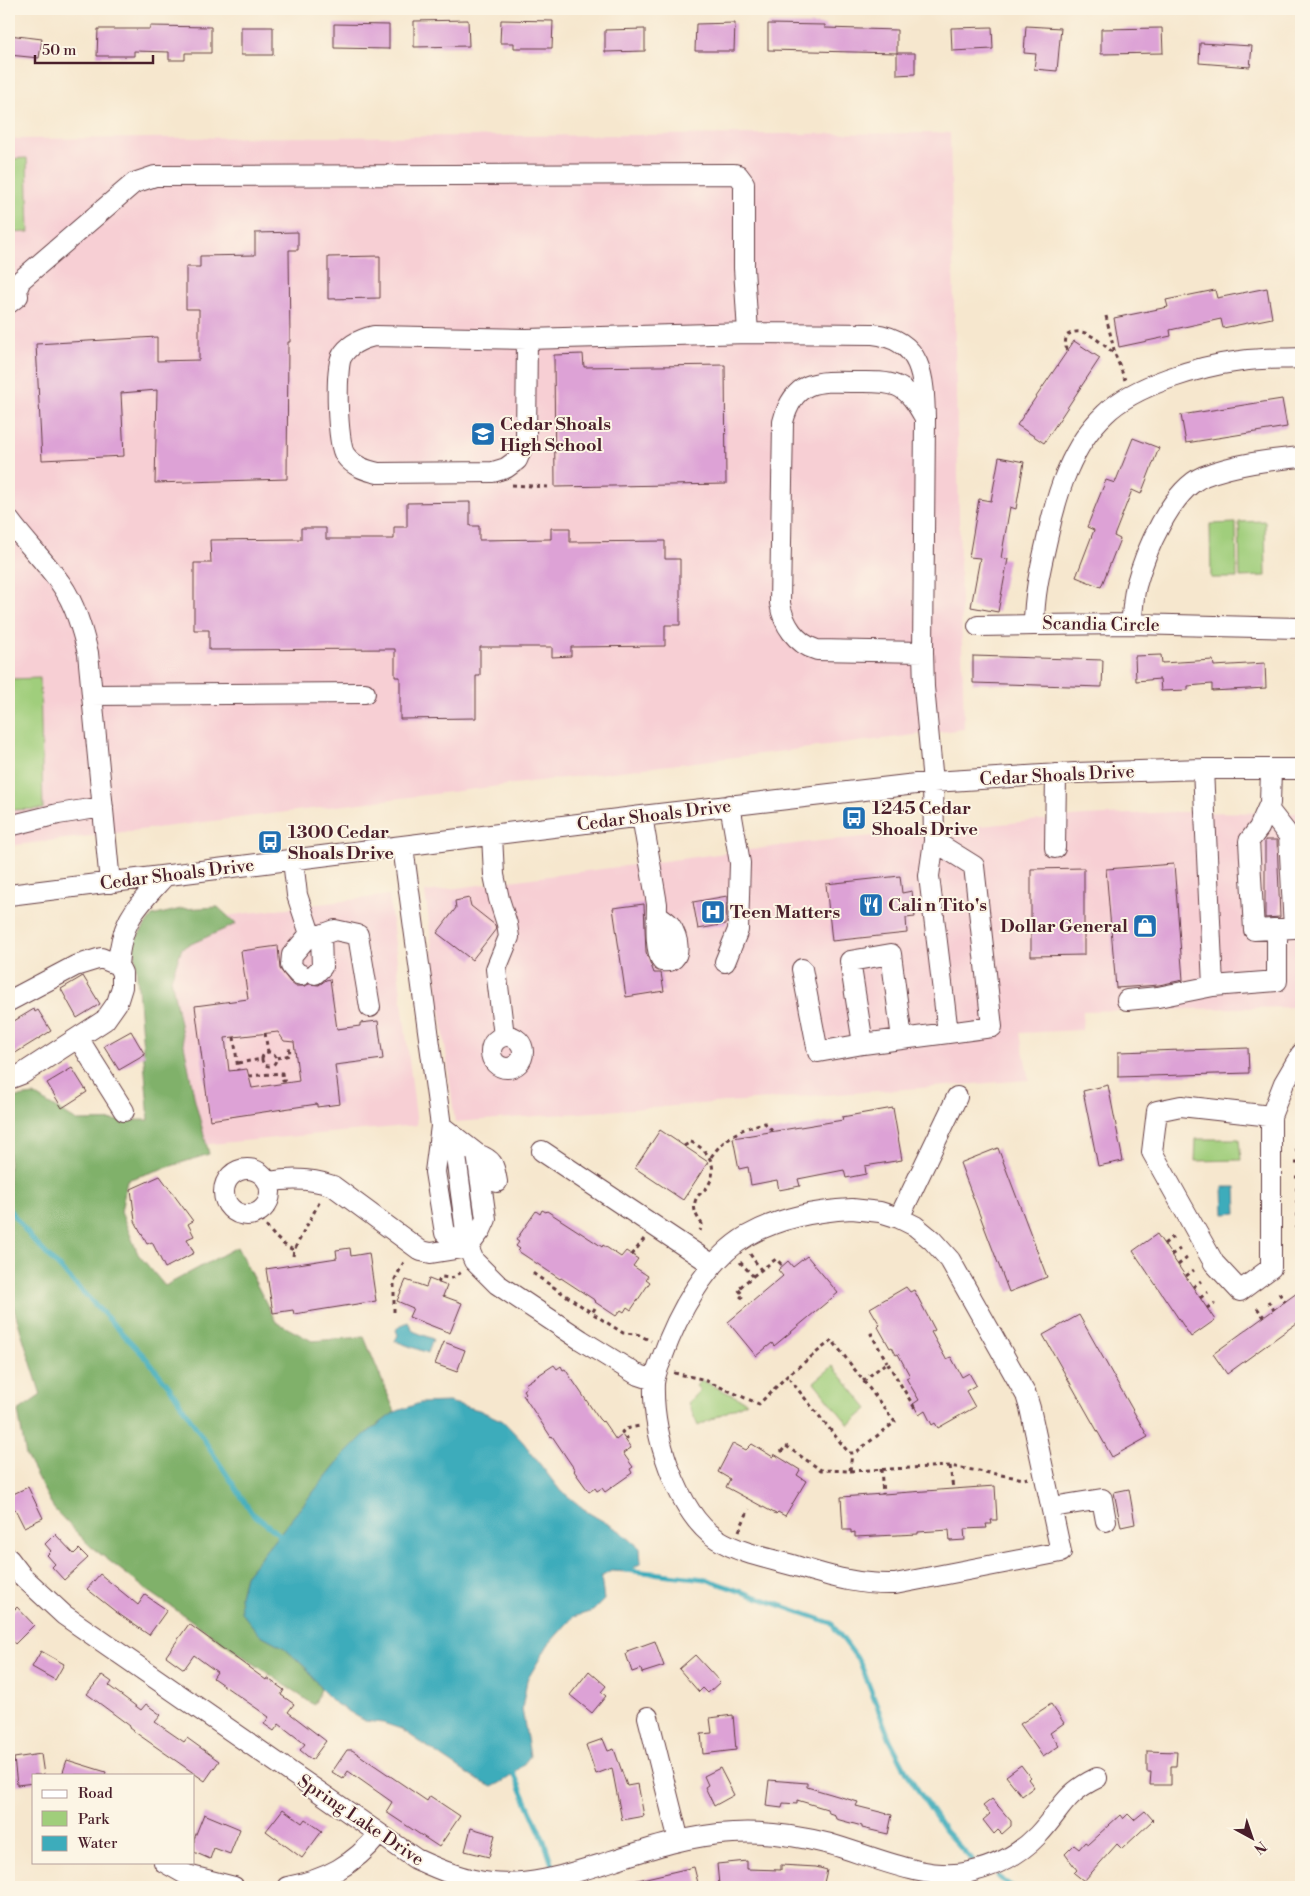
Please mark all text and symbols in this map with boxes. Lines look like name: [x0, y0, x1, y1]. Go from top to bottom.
scale bar: [35, 32, 152, 64]
text: 50 m: [42, 41, 76, 60]
place label: Cedar Shoals High School: [500, 413, 611, 457]
school or university icon: Cedar Shoals High School: [470, 421, 496, 447]
street label: Scandia Circle: [1042, 612, 1160, 637]
street label: Cedar Shoals Drive: [979, 760, 1135, 791]
street label: Cedar Shoals Drive: [576, 795, 733, 836]
place label: 1245 Cedar Shoals Drive: [872, 797, 978, 841]
bus stop icon: 1245 Cedar Shoals Drive: [841, 805, 867, 831]
place label: 1300 Cedar Shoals Drive: [288, 821, 394, 865]
bus stop icon: 1300 Cedar Shoals Drive: [257, 829, 283, 855]
street label: Cedar Shoals Drive: [99, 854, 256, 895]
restaurant icon: Cali n Tito's: [858, 892, 884, 918]
place label: Cali n Tito's: [888, 894, 987, 917]
hospital icon: Teen Matters: [700, 899, 726, 925]
place label: Teen Matters: [730, 901, 840, 924]
shop icon: Dollar General: [1132, 913, 1158, 939]
place label: Dollar General: [1000, 915, 1128, 938]
street label: Spring Lake Drive: [293, 1770, 428, 1871]
legend: [32, 1774, 195, 1864]
text: Road: [78, 1784, 113, 1803]
text: Park: [78, 1810, 110, 1829]
north arrow: [1228, 1814, 1278, 1864]
text: Water: [77, 1834, 118, 1853]
text: N: [1250, 1837, 1270, 1858]

